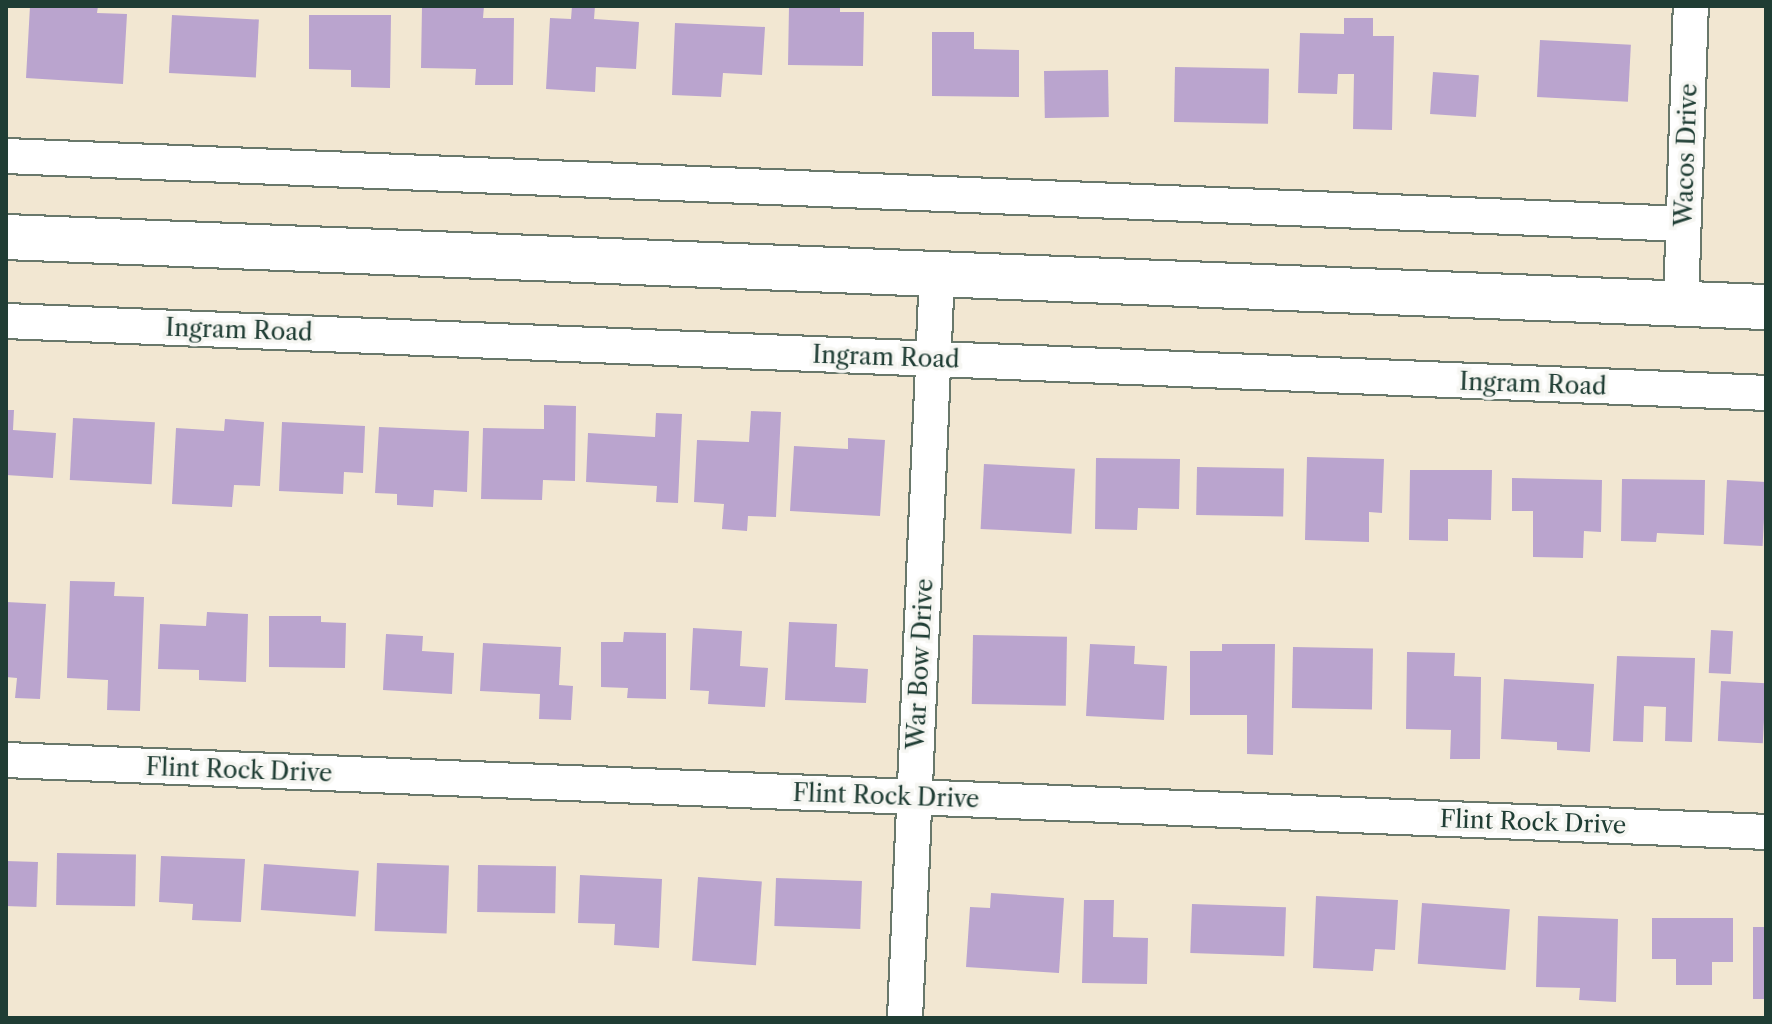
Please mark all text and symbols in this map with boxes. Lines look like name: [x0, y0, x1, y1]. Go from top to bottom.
street label: Wacos Drive: [1669, 83, 1703, 227]
street label: Ingram Road: [165, 313, 313, 347]
street label: Ingram Road: [812, 340, 960, 374]
street label: Ingram Road: [1459, 367, 1607, 401]
street label: War Bow Drive: [901, 577, 939, 751]
street label: Flint Rock Drive: [145, 752, 333, 788]
street label: Flint Rock Drive: [792, 778, 980, 814]
street label: Flint Rock Drive: [1439, 804, 1627, 840]

